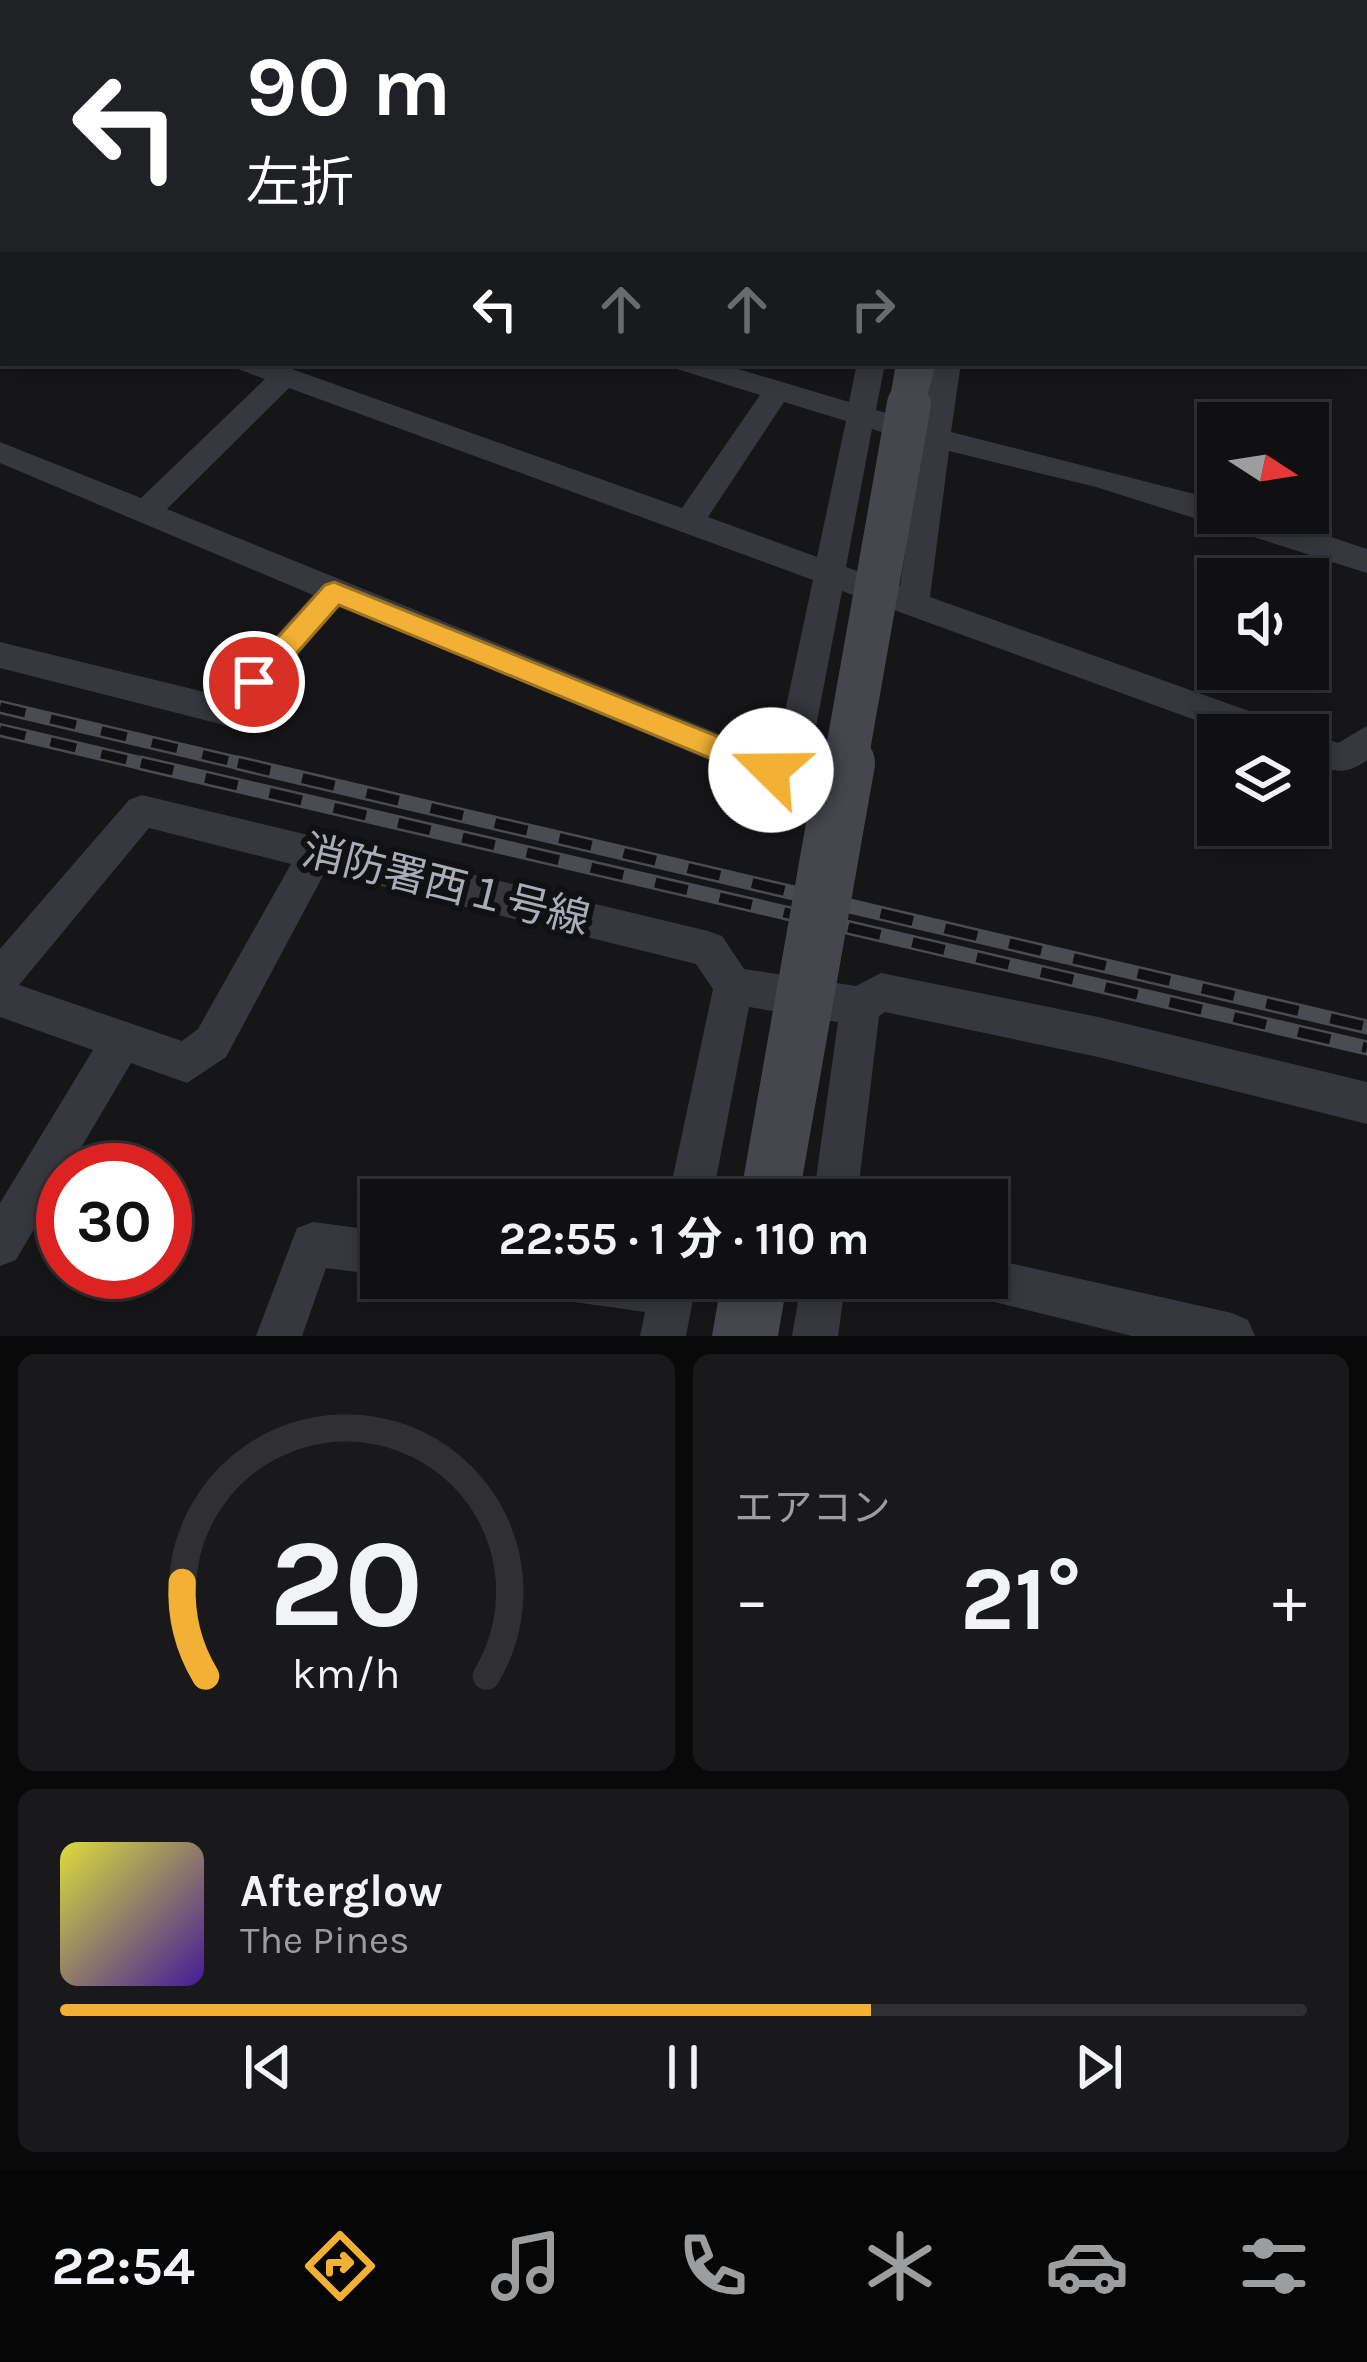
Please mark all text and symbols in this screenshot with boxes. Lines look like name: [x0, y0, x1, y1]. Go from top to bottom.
text: 90 m: [246, 38, 451, 136]
icon: left: [48, 48, 204, 204]
text: 左折: [246, 151, 354, 215]
icon: left: [462, 276, 528, 342]
icon: ahead: [588, 276, 654, 342]
icon: ahead: [714, 276, 780, 342]
icon: right: [840, 276, 906, 342]
north arrow: [1197, 402, 1329, 534]
map controls: [1197, 402, 1329, 846]
button: sound: [1197, 558, 1329, 690]
pin: [203, 631, 305, 733]
icon: arrive: [221, 649, 287, 715]
position arrow: [708, 707, 834, 833]
button: layers: [1197, 714, 1329, 846]
street label: 消防署西１号線: [297, 825, 595, 945]
speed limit sign: 30: [36, 1143, 192, 1299]
text: 22:55 · 1 分 · 110 m: [499, 1213, 869, 1265]
text: エアコン: [735, 1485, 891, 1531]
text: 20: [269, 1511, 423, 1656]
text: 21°: [960, 1546, 1082, 1652]
text: −: [735, 1561, 769, 1639]
text: +: [1272, 1561, 1307, 1639]
text: km/h: [292, 1648, 401, 1698]
text: Afterglow: [240, 1865, 443, 1917]
text: The Pines: [240, 1917, 410, 1963]
icon: previous: [235, 2034, 301, 2100]
icon: pause: [650, 2034, 716, 2100]
icon: next: [1066, 2034, 1132, 2100]
icon: directions: [298, 2224, 382, 2308]
icon: music: [484, 2224, 568, 2308]
icon: phone: [671, 2224, 755, 2308]
icon: climate: [858, 2224, 942, 2308]
icon: car: [1045, 2224, 1129, 2308]
icon: filters: [1232, 2224, 1316, 2308]
text: 22:54: [51, 2234, 195, 2298]

